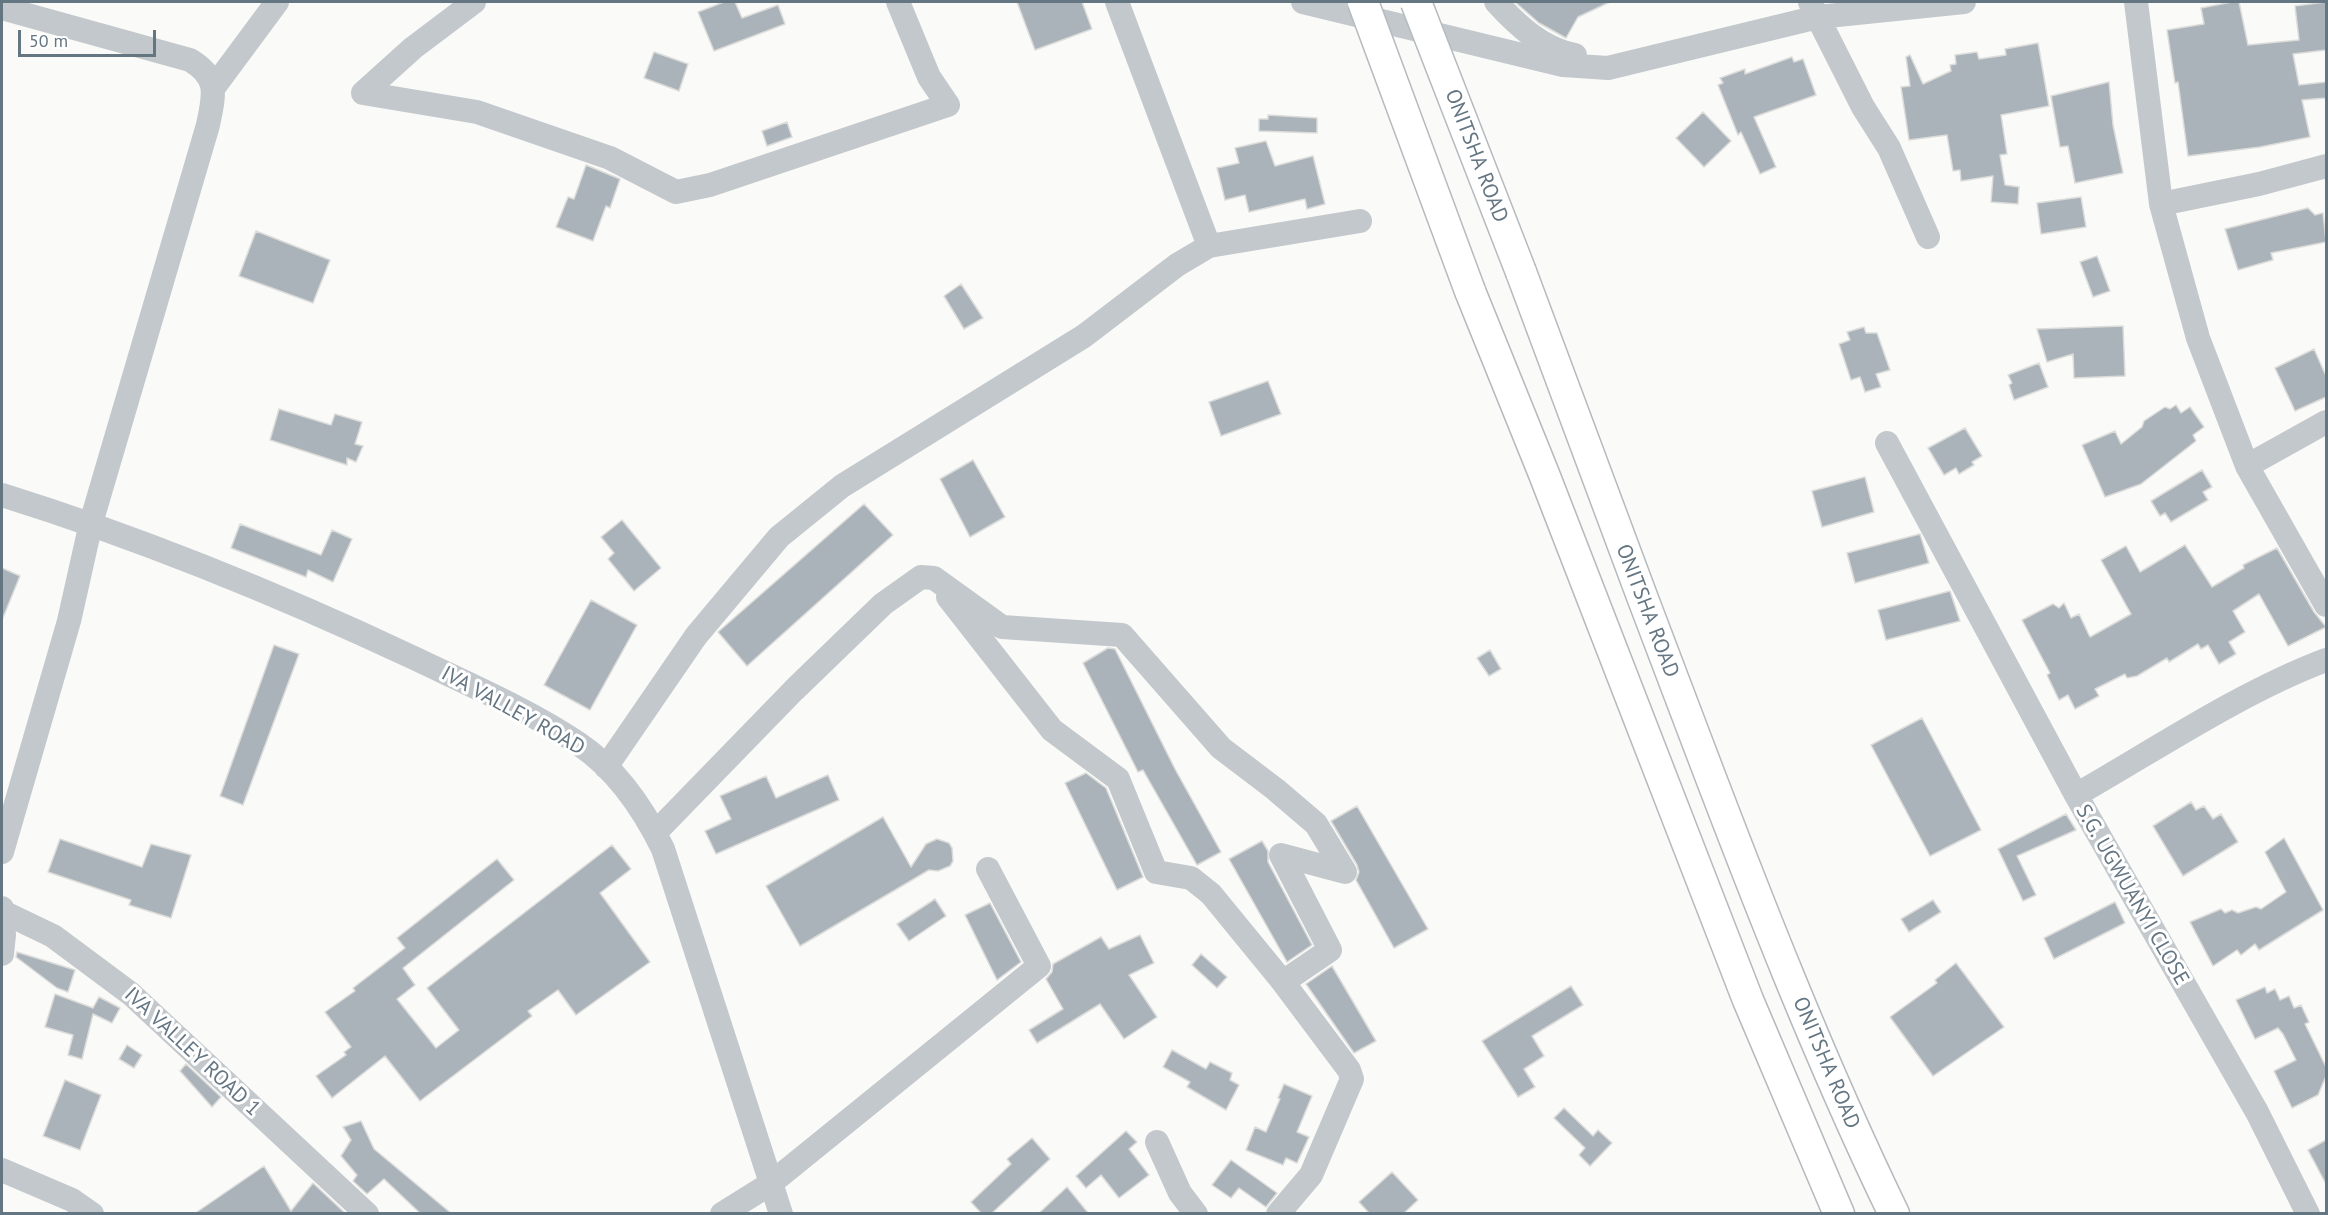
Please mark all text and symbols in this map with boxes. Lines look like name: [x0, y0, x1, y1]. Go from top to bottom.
scale bar: [21, 18, 159, 56]
text: 50 m: [29, 29, 68, 52]
street label: ONITSHA ROAD: [1439, 86, 1513, 226]
street label: ONITSHA ROAD: [1610, 541, 1684, 681]
street label: IVA VALLEY ROAD: [437, 661, 589, 761]
street label: S.G. UGWUANYI CLOSE: [2070, 800, 2194, 990]
street label: IVA VALLEY ROAD 1: [119, 982, 265, 1122]
street label: ONITSHA ROAD: [1787, 993, 1865, 1133]

